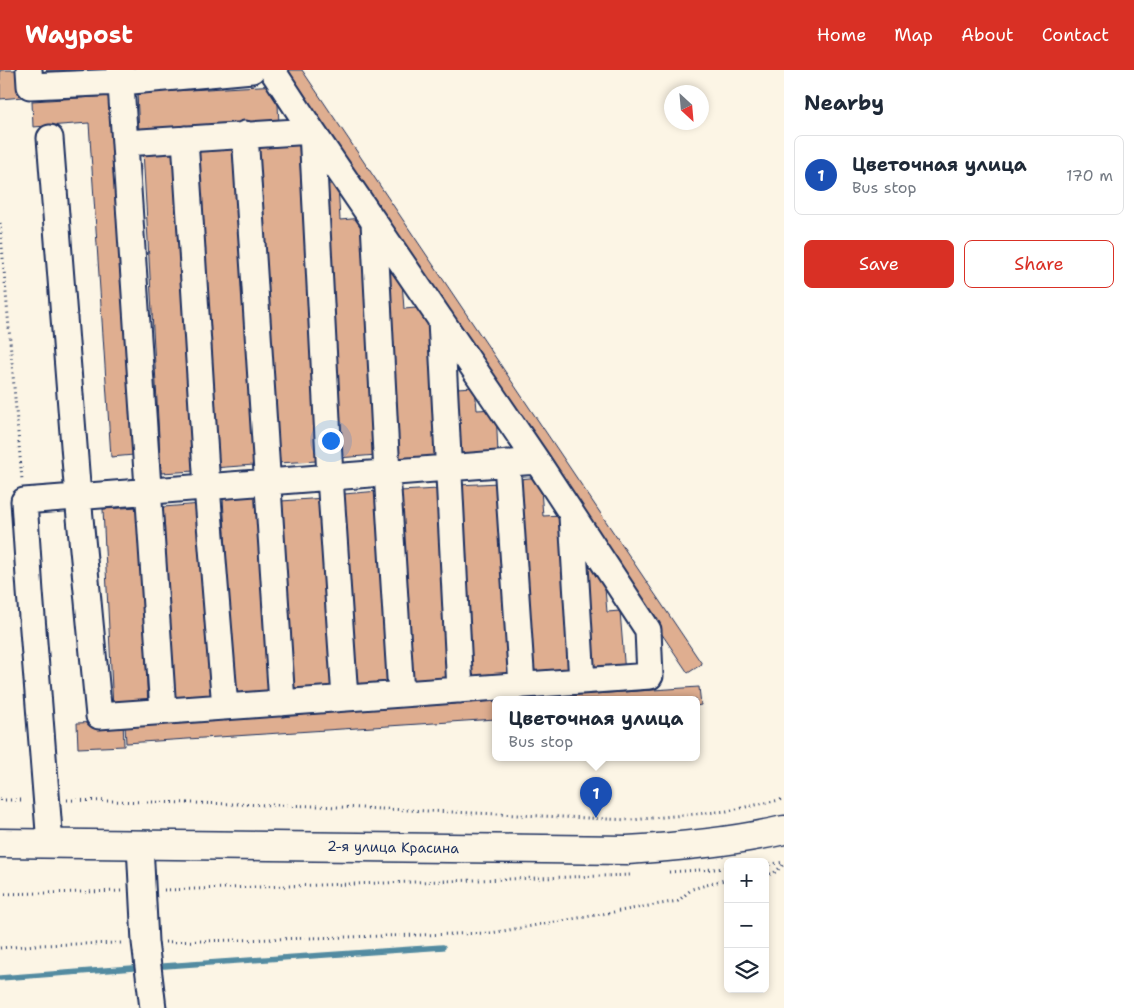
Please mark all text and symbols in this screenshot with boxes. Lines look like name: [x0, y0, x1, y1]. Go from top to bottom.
text: Waypost: [25, 19, 133, 51]
text: Home: [817, 23, 866, 47]
text: Map: [894, 23, 933, 47]
text: About: [961, 23, 1014, 47]
text: Contact: [1042, 23, 1109, 47]
north arrow: [664, 85, 709, 130]
text: Nearby: [804, 89, 884, 117]
text: Цветочная улица: [852, 152, 1027, 177]
text: 1: [817, 165, 825, 186]
text: 170 m: [1066, 165, 1113, 186]
text: Bus stop: [852, 177, 917, 198]
button: Save: [804, 240, 954, 288]
button: Share: [964, 240, 1114, 288]
your location: [318, 428, 344, 454]
popup: [492, 696, 700, 761]
text: Цветочная улица: [509, 706, 683, 731]
text: Bus stop: [509, 731, 573, 752]
pin: 1: [580, 777, 612, 818]
street label: 2-я улица Красина: [327, 837, 459, 857]
map controls: [724, 858, 769, 993]
button: +: [724, 858, 769, 903]
button: −: [724, 903, 769, 948]
button: layers: [724, 948, 769, 993]

